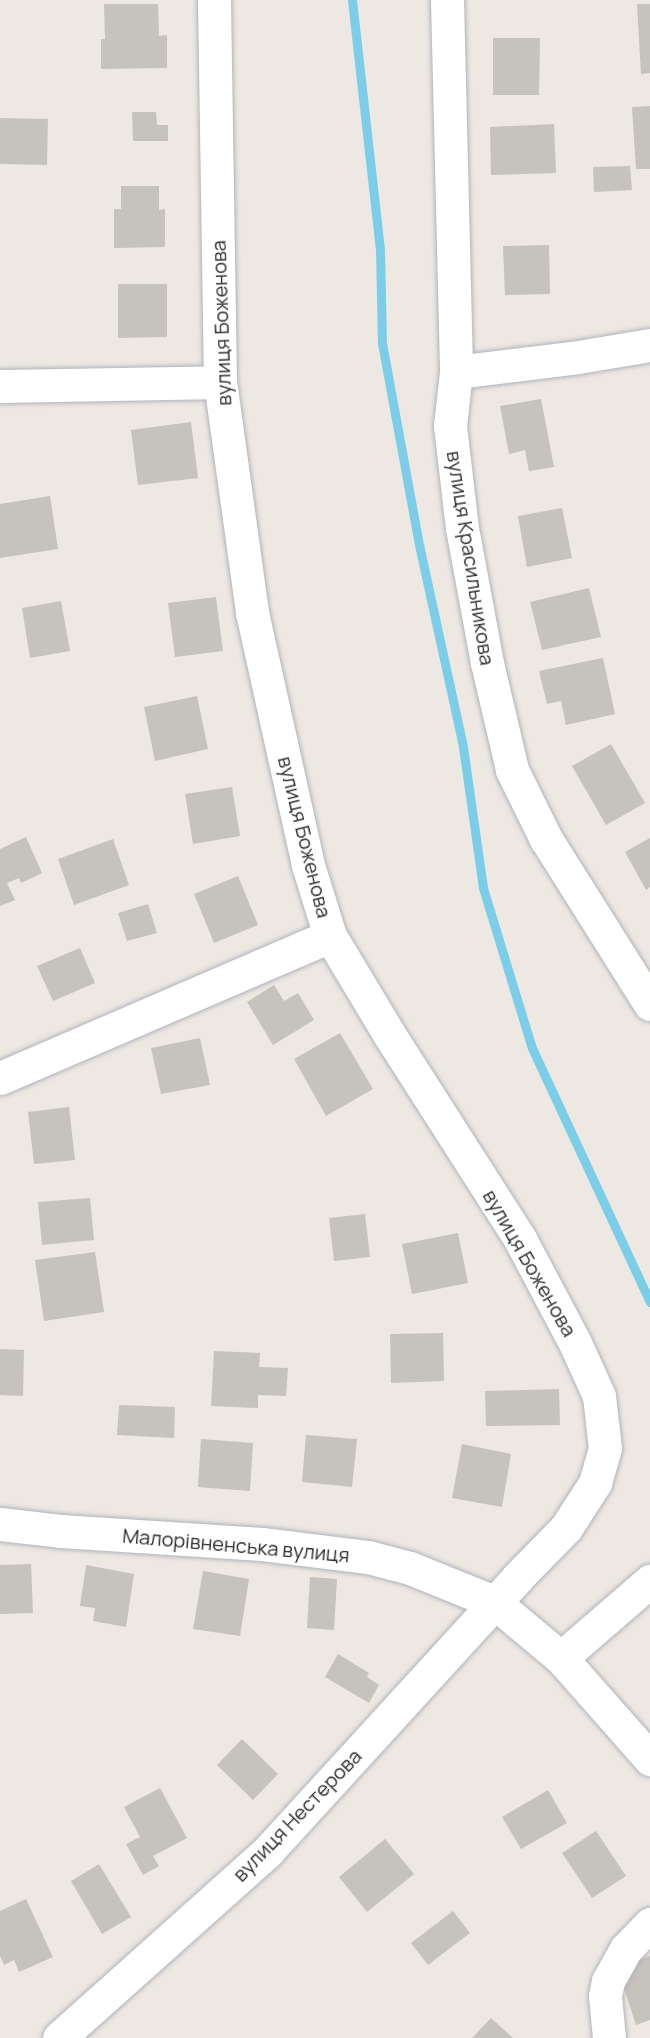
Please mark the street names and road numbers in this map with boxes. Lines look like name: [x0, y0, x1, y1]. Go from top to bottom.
street label: вулиця Боженова: [206, 240, 236, 406]
street label: вулиця Красильникова: [442, 449, 500, 667]
street label: вулиця Боженова: [273, 754, 337, 920]
street label: вулиця Боженова: [478, 1185, 582, 1341]
street label: Малорівненська вулиця: [122, 1523, 350, 1567]
street label: вулиця Нестерова: [228, 1744, 366, 1886]

